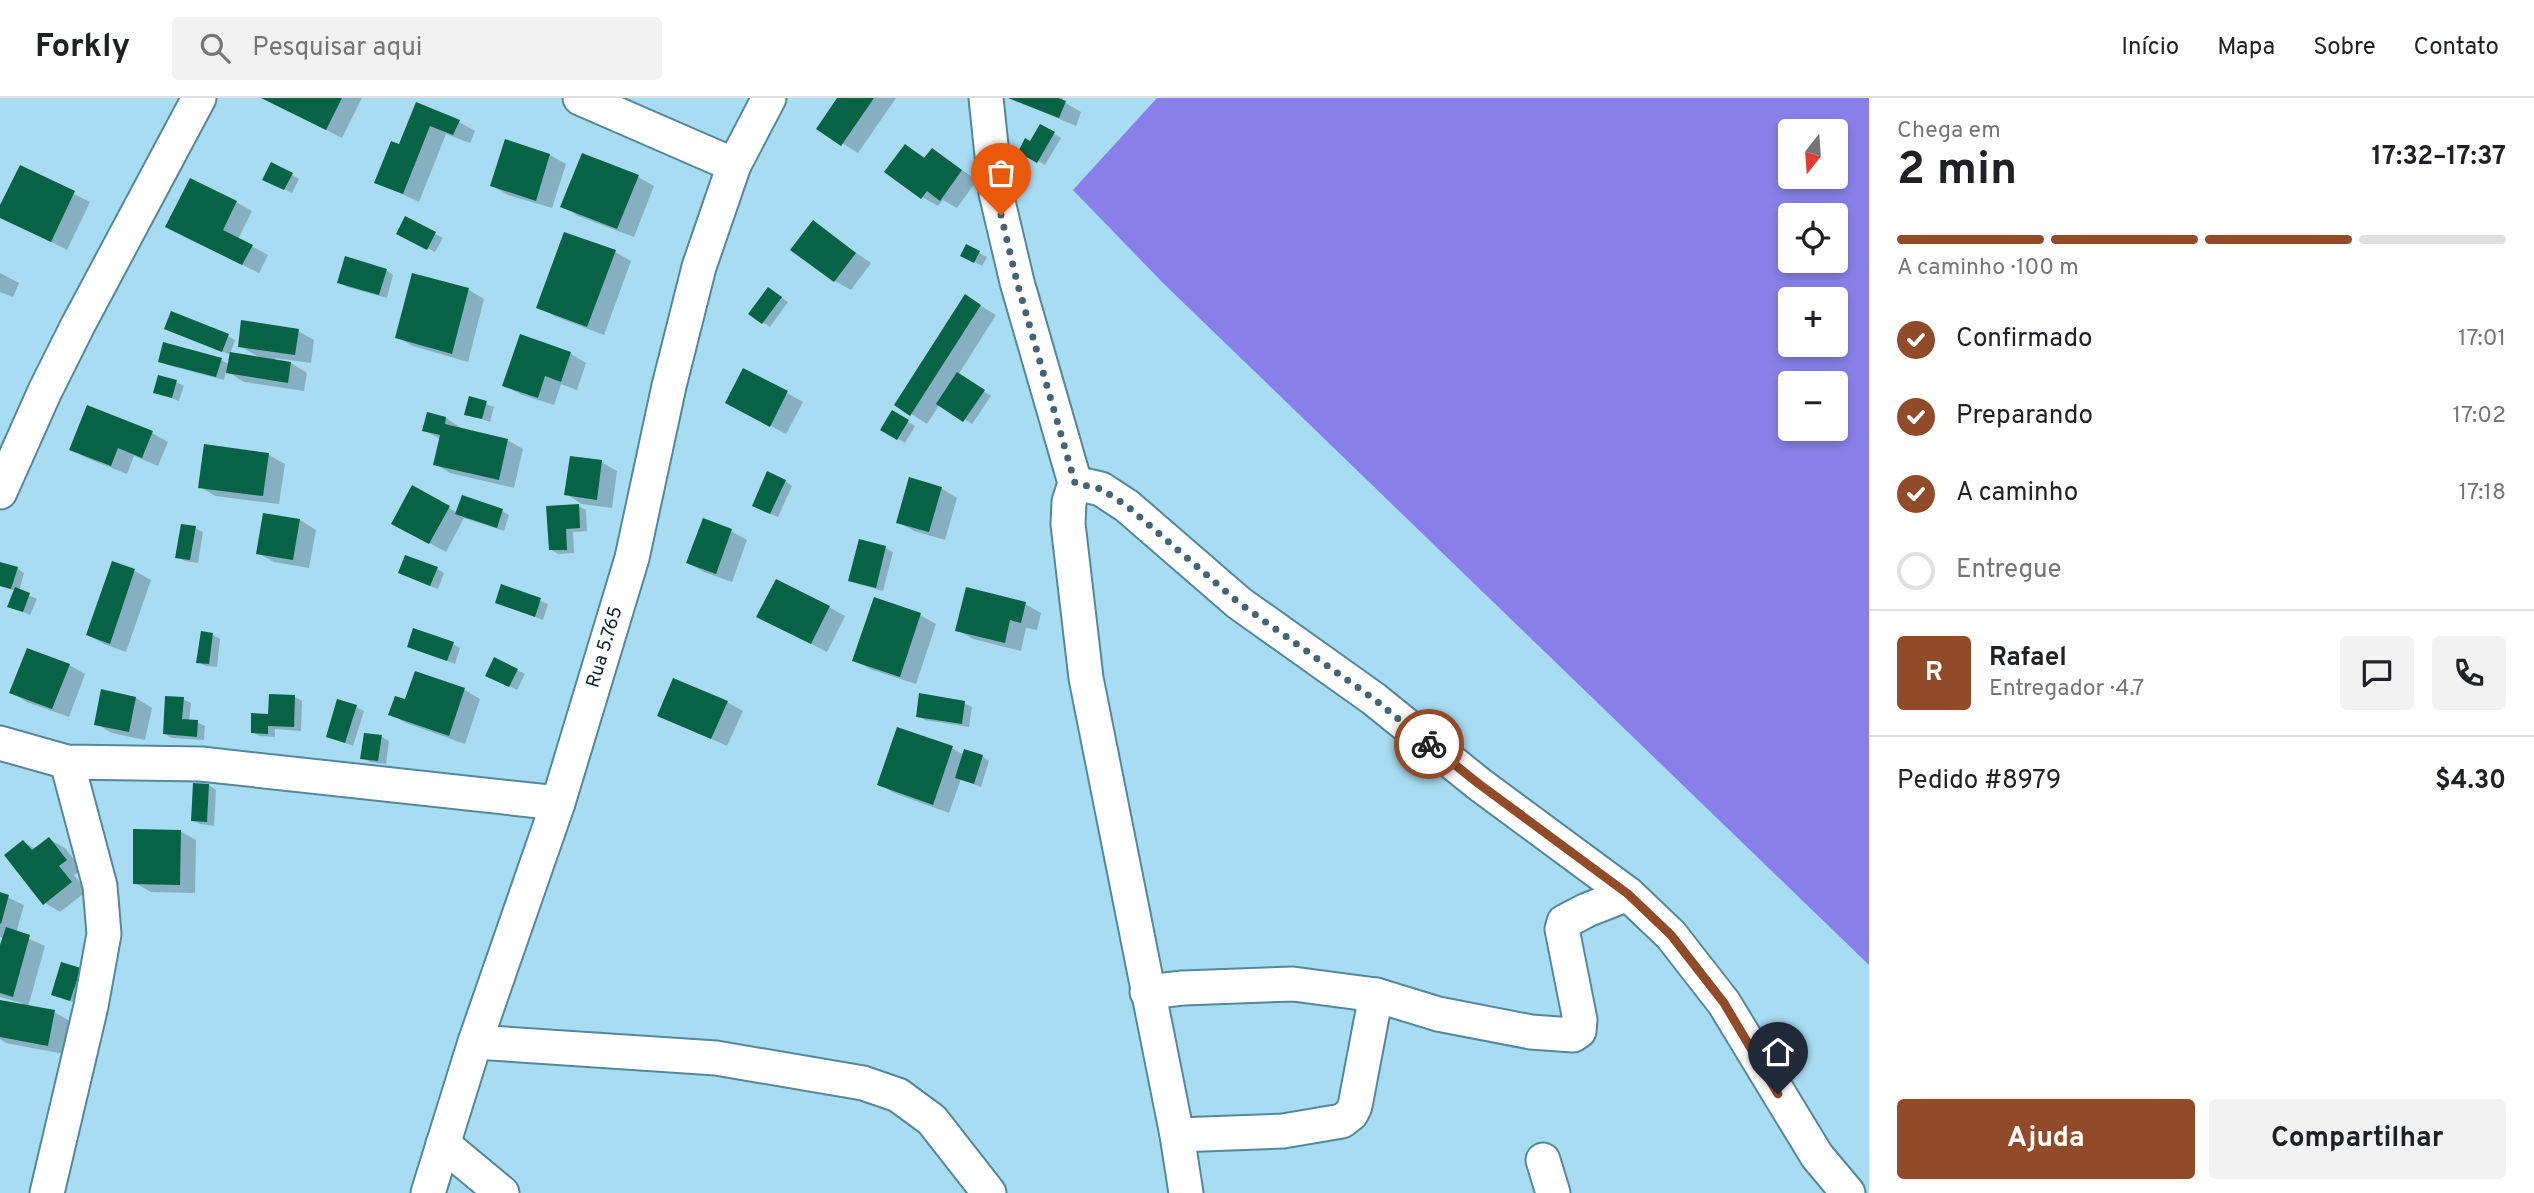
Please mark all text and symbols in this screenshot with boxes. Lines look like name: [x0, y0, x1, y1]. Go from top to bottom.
search box: [172, 17, 662, 80]
text: Forkly: [35, 27, 130, 69]
icon: search: [196, 29, 234, 67]
text: Pesquisar aqui: [252, 32, 422, 65]
text: Início: [2121, 33, 2179, 63]
text: Mapa: [2217, 33, 2275, 63]
text: Sobre: [2313, 33, 2376, 63]
text: Contato: [2414, 33, 2499, 63]
text: Chega em: [1897, 117, 2001, 146]
north arrow: [1778, 119, 1848, 189]
map controls: [1778, 119, 1848, 441]
text: 17:32–17:37: [2372, 141, 2506, 174]
text: 2 min: [1897, 142, 2017, 201]
pin: [971, 143, 1031, 215]
icon: bag: [982, 154, 1020, 192]
button: locate: [1778, 203, 1848, 273]
text: A caminho · 100 m: [1897, 254, 2079, 283]
button: +: [1778, 287, 1848, 357]
icon: check: [1897, 321, 1935, 359]
text: Confirmado: [1956, 323, 2093, 356]
text: 17:01: [2458, 325, 2506, 354]
button: −: [1778, 371, 1848, 441]
icon: check: [1897, 398, 1935, 436]
text: Preparando: [1956, 400, 2093, 433]
text: 17:02: [2452, 402, 2506, 431]
icon: check: [1897, 475, 1935, 513]
text: A caminho: [1956, 477, 2078, 510]
text: 17:18: [2459, 479, 2506, 508]
text: Entregue: [1956, 554, 2062, 587]
street label: Rua 5.765: [581, 603, 629, 691]
button: chat: [2340, 636, 2414, 710]
button: phone: [2432, 636, 2506, 710]
text: Rafael: [1989, 642, 2067, 675]
text: R: [1925, 657, 1943, 690]
text: Entregador · 4.7: [1989, 675, 2144, 704]
courier: [1394, 709, 1464, 779]
icon: bike: [1410, 725, 1448, 763]
text: Pedido #8979: [1897, 765, 2061, 798]
text: $4.30: [2435, 765, 2506, 798]
pin: [1748, 1022, 1808, 1094]
icon: home: [1759, 1033, 1797, 1071]
button: Ajuda: [1897, 1099, 2195, 1179]
button: Compartilhar: [2209, 1099, 2506, 1179]

